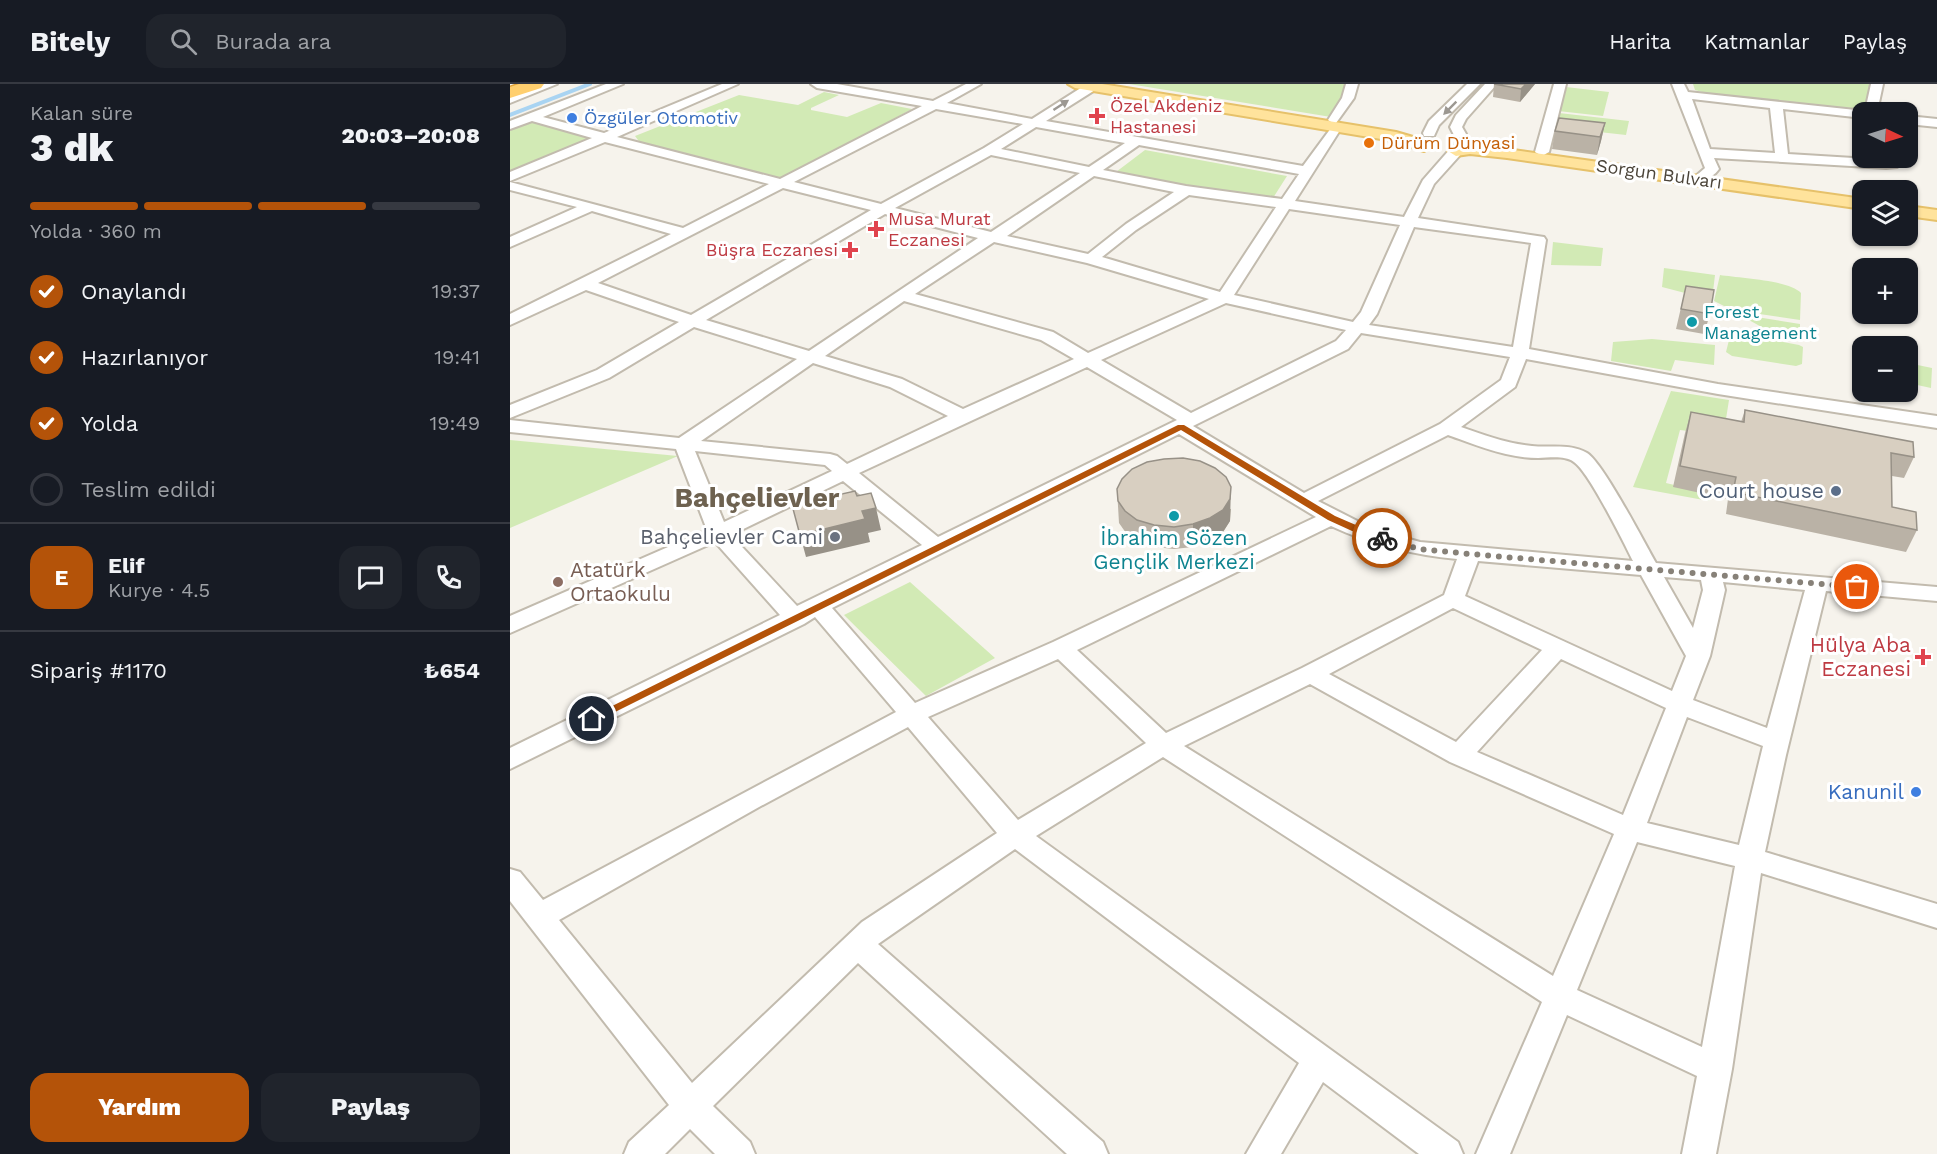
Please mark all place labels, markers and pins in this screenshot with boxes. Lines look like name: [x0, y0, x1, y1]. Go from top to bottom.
place label: Özel Akdeniz Hastanesi: [1110, 95, 1222, 137]
place label: Özgüler Otomotiv: [584, 107, 739, 128]
marker: Özel Akdeniz Hastanesi: [1088, 107, 1106, 125]
marker: Özgüler Otomotiv: [565, 111, 579, 125]
place label: Dürüm Dünyasi: [1381, 132, 1515, 153]
marker: Dürüm Dünyasi: [1362, 136, 1376, 150]
place label: Musa Murat Eczanesi: [888, 208, 991, 250]
marker: Musa Murat Eczanesi: [869, 222, 883, 236]
place label: Büşra Eczanesi: [706, 239, 838, 260]
marker: Büşra Eczanesi: [843, 243, 857, 257]
place label: Forest Management: [1704, 301, 1817, 343]
marker: Forest Management: [1685, 315, 1699, 329]
place label: Court house: [1698, 478, 1824, 503]
marker: Court house: [1829, 484, 1843, 498]
marker: İbrahim Sözen Gençlik Merkezi: [1167, 509, 1181, 523]
place label: Bahçelievler Cami: [640, 524, 823, 549]
place label: İbrahim Sözen Gençlik Merkezi: [1093, 525, 1255, 574]
marker: Bahçelievler Cami: [828, 530, 842, 544]
place label: Atatürk Ortaokulu: [570, 557, 671, 606]
pin: [1831, 561, 1882, 612]
marker: Atatürk Ortaokulu: [551, 575, 565, 589]
place label: Hülya Aba Eczanesi: [1810, 632, 1911, 681]
marker: Hülya Aba Eczanesi: [1916, 650, 1930, 664]
pin: [566, 693, 617, 744]
place label: Kanunil: [1828, 779, 1905, 804]
marker: Kanunil: [1909, 785, 1923, 799]

